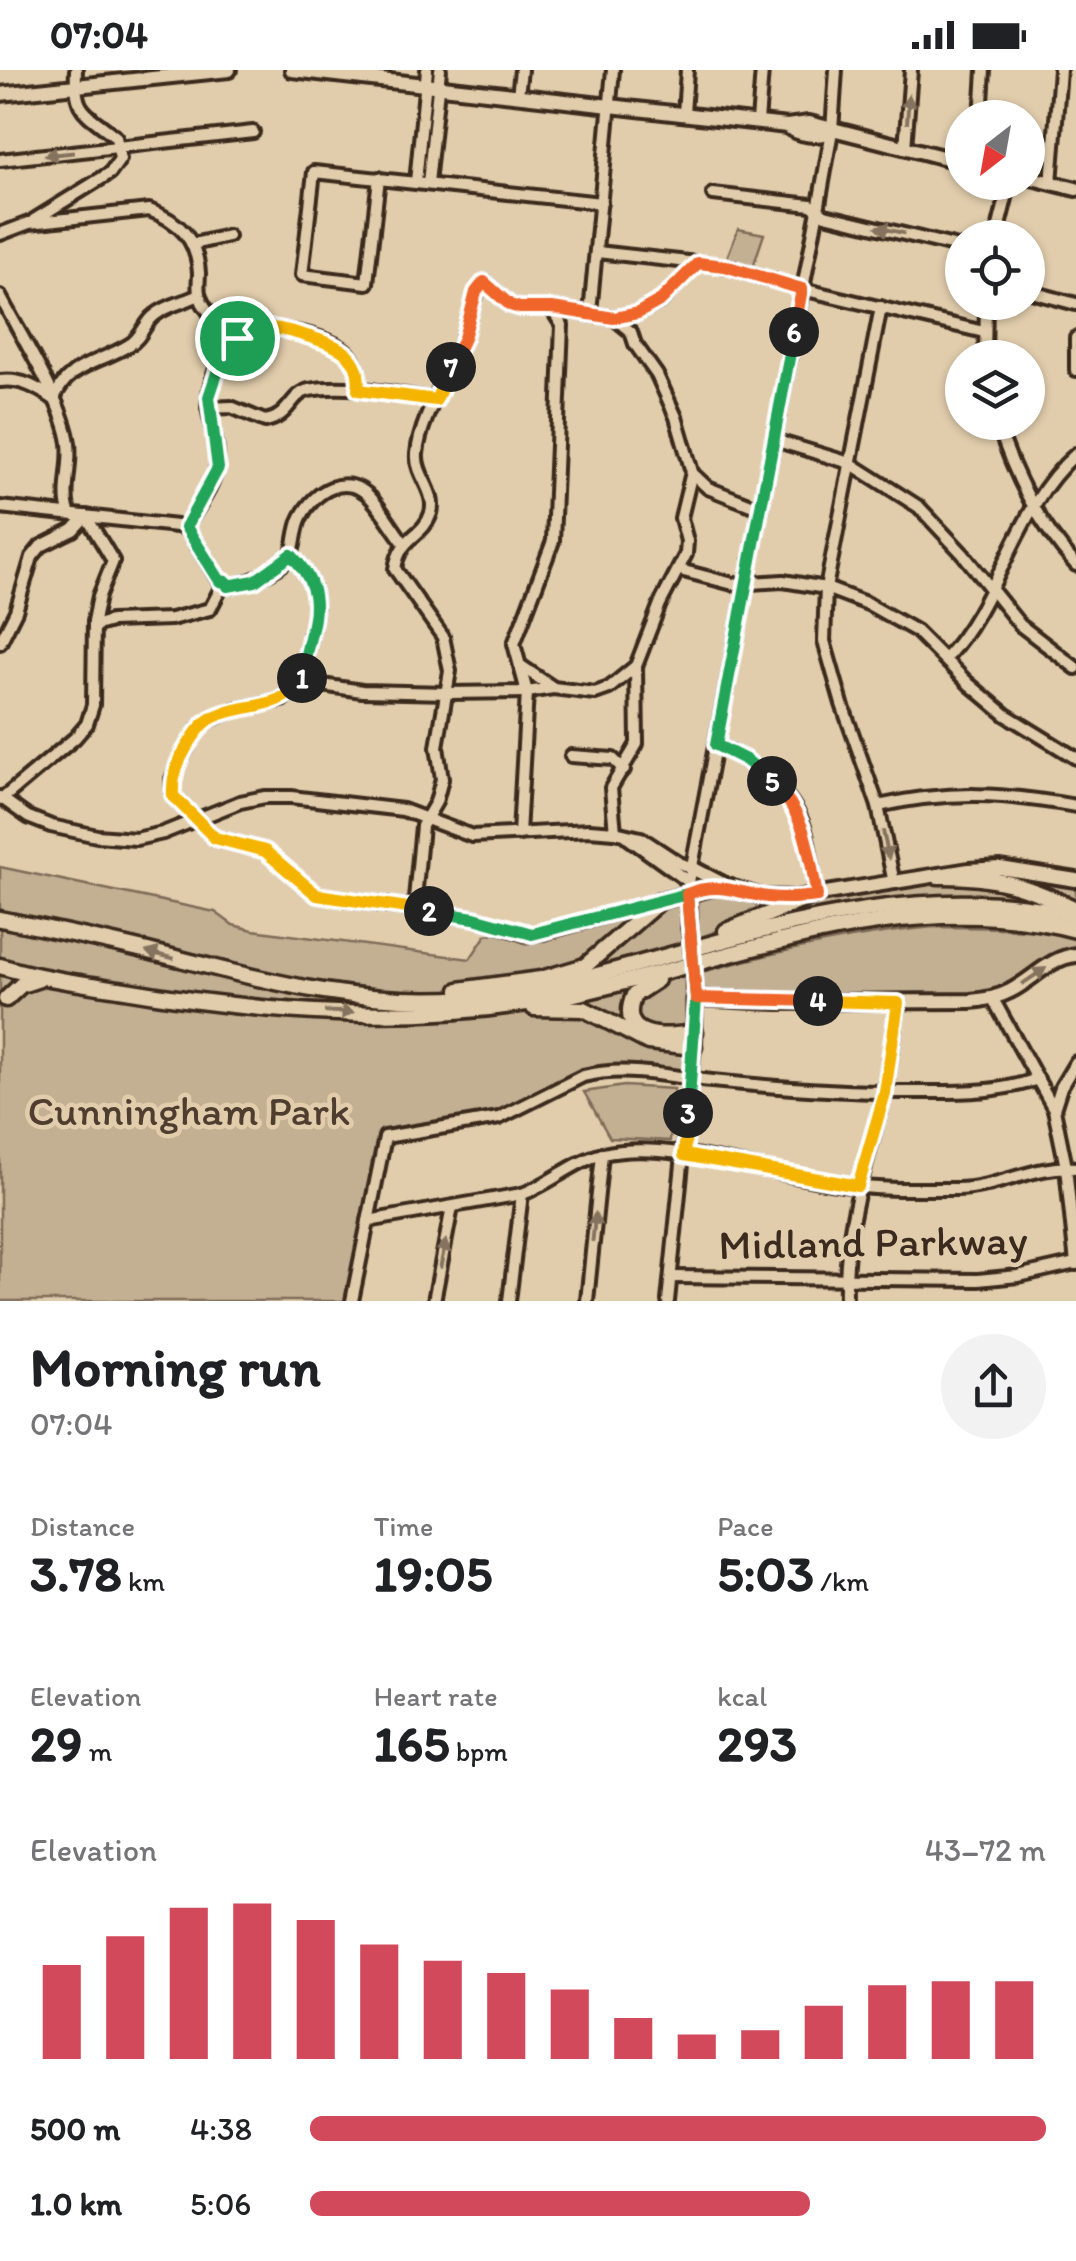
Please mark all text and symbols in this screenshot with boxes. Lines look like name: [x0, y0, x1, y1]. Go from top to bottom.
text: 07:04: [50, 12, 148, 58]
one-way arrow: [900, 93, 916, 124]
north arrow: [945, 100, 1045, 200]
map controls: [945, 100, 1045, 440]
one-way arrow: [43, 146, 75, 162]
button: locate: [945, 220, 1045, 320]
one-way arrow: [874, 222, 905, 237]
pin: [195, 296, 280, 381]
pin: 6: [769, 307, 819, 357]
icon: arrive: [210, 311, 265, 366]
text: 6: [787, 315, 801, 349]
button: layers: [945, 340, 1045, 440]
pin: 7: [426, 342, 476, 392]
text: 7: [444, 350, 458, 384]
pin: 1: [277, 653, 327, 703]
text: 1: [296, 661, 309, 695]
pin: 5: [747, 756, 797, 806]
text: 5: [765, 764, 779, 798]
one-way arrow: [879, 830, 894, 861]
pin: 2: [404, 886, 454, 936]
text: 2: [422, 894, 436, 928]
one-way arrow: [144, 946, 175, 962]
one-way arrow: [1021, 967, 1048, 985]
pin: 4: [793, 976, 843, 1026]
text: 4: [810, 984, 826, 1018]
one-way arrow: [323, 1004, 355, 1020]
park label: Cunningham Park: [28, 1085, 350, 1136]
pin: 3: [663, 1088, 713, 1138]
text: 3: [680, 1096, 696, 1130]
one-way arrow: [587, 1211, 603, 1243]
street label: Midland Parkway: [718, 1214, 1028, 1270]
one-way arrow: [436, 1238, 451, 1269]
text: Morning run: [30, 1334, 321, 1400]
button: share: [941, 1334, 1046, 1439]
text: 07:04: [30, 1405, 112, 1443]
text: Distance: [30, 1509, 135, 1543]
text: Time: [374, 1509, 433, 1543]
text: Pace: [717, 1509, 773, 1543]
text: 3.78: [30, 1543, 122, 1604]
text: 19:05: [374, 1543, 492, 1604]
text: 5:03: [717, 1543, 814, 1604]
text: km: [122, 1564, 165, 1598]
text: /km: [814, 1564, 869, 1598]
text: Elevation: [30, 1679, 141, 1713]
text: Heart rate: [374, 1679, 498, 1713]
text: kcal: [717, 1679, 767, 1713]
text: 29: [30, 1713, 82, 1774]
text: 165: [374, 1713, 450, 1774]
text: 293: [717, 1713, 797, 1774]
text: m: [82, 1734, 112, 1768]
text: bpm: [450, 1734, 508, 1768]
text: Elevation: [30, 1831, 157, 1869]
text: 43–72 m: [925, 1831, 1046, 1869]
text: 500 m: [30, 2110, 120, 2148]
text: 4:38: [190, 2110, 252, 2148]
text: 1.0 km: [30, 2185, 122, 2223]
text: 5:06: [190, 2185, 251, 2223]

